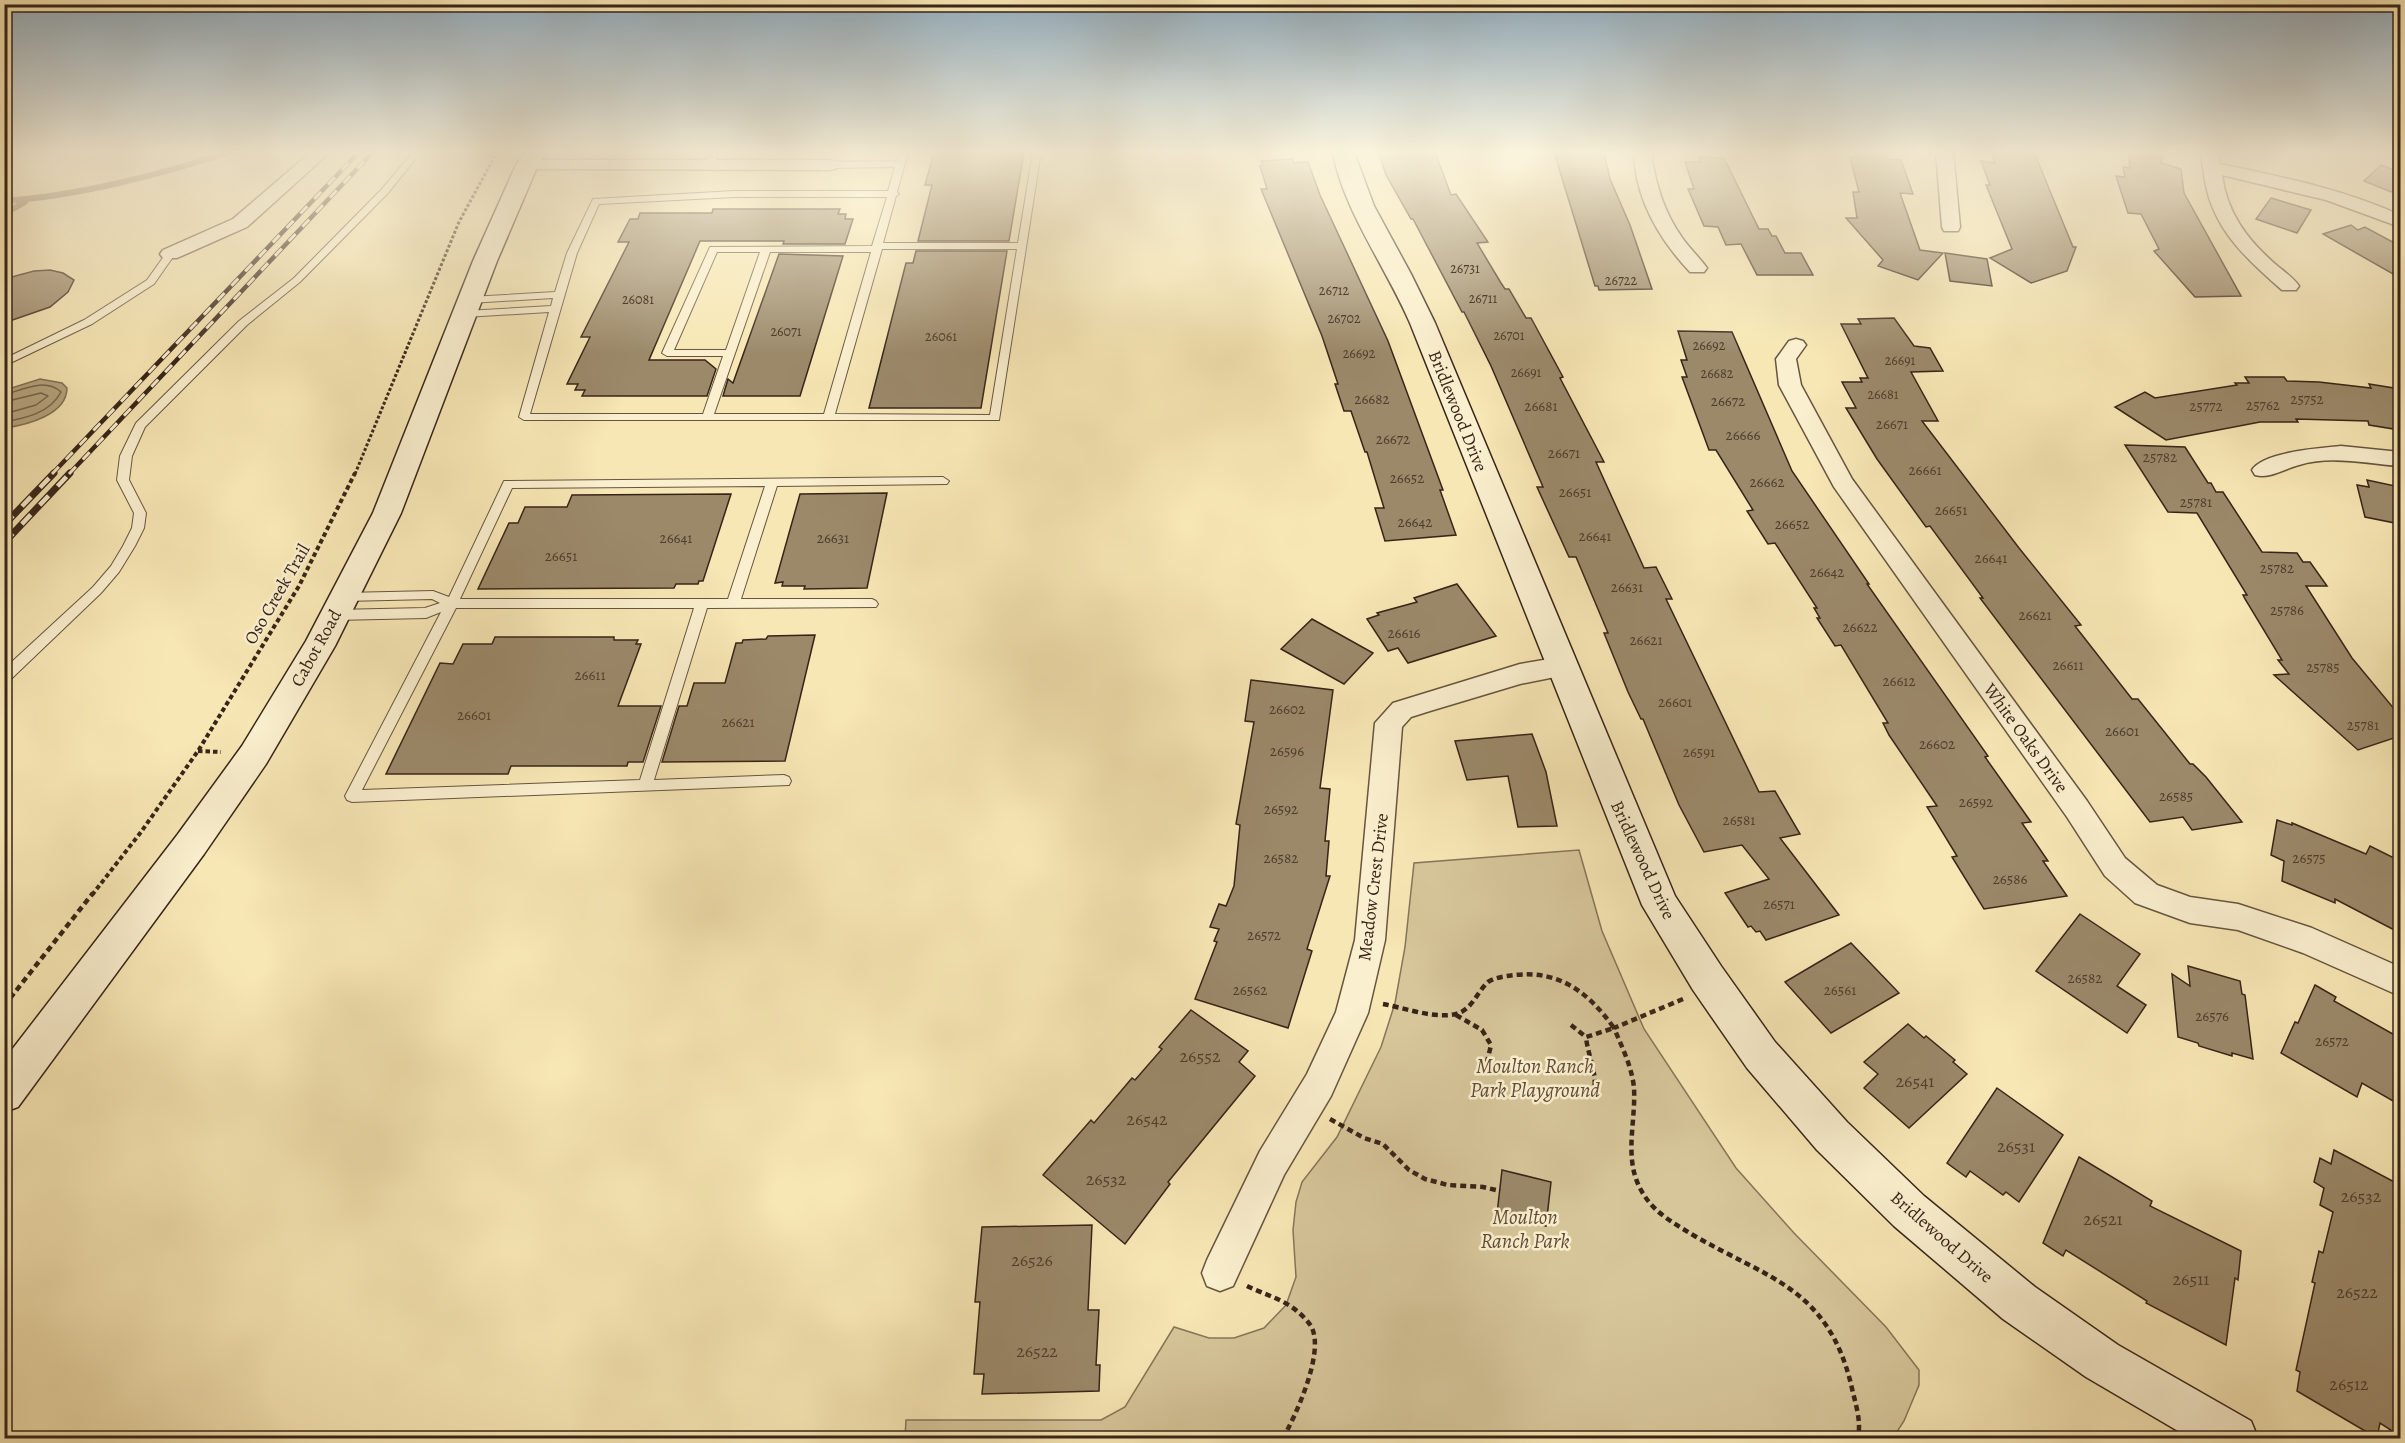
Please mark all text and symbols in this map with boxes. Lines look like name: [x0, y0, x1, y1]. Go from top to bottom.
house number: 26731: [1450, 259, 1480, 278]
house number: 26722: [1605, 271, 1637, 290]
house number: 26712: [1319, 281, 1350, 300]
house number: 26711: [1469, 289, 1497, 308]
house number: 26081: [622, 290, 654, 309]
house number: 26702: [1327, 309, 1361, 328]
house number: 26071: [770, 322, 802, 341]
house number: 26701: [1493, 326, 1525, 345]
house number: 26061: [925, 327, 957, 346]
house number: 26692: [1693, 336, 1726, 355]
house number: 26692: [1343, 344, 1376, 363]
street label: Bridlewood Drive: [1423, 347, 1493, 475]
house number: 26691: [1885, 351, 1916, 370]
house number: 26691: [1511, 363, 1542, 382]
house number: 26682: [1700, 364, 1734, 383]
house number: 26681: [1867, 385, 1899, 404]
house number: 26682: [1354, 389, 1390, 409]
house number: 25752: [2290, 389, 2324, 409]
house number: 26672: [1711, 391, 1745, 411]
house number: 25762: [2246, 395, 2280, 415]
house number: 26681: [1524, 396, 1558, 416]
house number: 25772: [2189, 396, 2223, 416]
house number: 26671: [1876, 414, 1908, 434]
house number: 26666: [1726, 425, 1760, 445]
house number: 26672: [1376, 429, 1410, 449]
house number: 26671: [1548, 443, 1580, 463]
house number: 25782: [2143, 447, 2177, 467]
house number: 26661: [1908, 460, 1942, 480]
house number: 26652: [1390, 468, 1424, 488]
house number: 26662: [1749, 472, 1785, 492]
house number: 26651: [1559, 482, 1591, 502]
house number: 25781: [2180, 492, 2212, 512]
house number: 26651: [1935, 500, 1967, 520]
house number: 26642: [1398, 512, 1432, 532]
house number: 26652: [1775, 514, 1809, 534]
house number: 26641: [1579, 526, 1611, 546]
house number: 26641: [660, 528, 692, 548]
house number: 26631: [817, 528, 849, 548]
street label: Oso Creek Trail: [239, 539, 316, 649]
house number: 26651: [545, 546, 577, 566]
house number: 26641: [1975, 548, 2007, 568]
house number: 25782: [2260, 558, 2294, 578]
house number: 26642: [1810, 562, 1844, 582]
house number: 26631: [1611, 577, 1643, 597]
house number: 25786: [2270, 600, 2304, 620]
street label: Cabot Road: [285, 605, 347, 691]
house number: 26621: [2018, 605, 2052, 625]
house number: 26622: [1842, 617, 1878, 637]
house number: 26616: [1387, 623, 1421, 643]
house number: 26621: [1629, 630, 1663, 650]
house number: 26611: [2052, 655, 2084, 675]
house number: 25785: [2306, 657, 2340, 677]
house number: 26611: [574, 665, 606, 685]
house number: 26612: [1882, 671, 1916, 691]
street label: White Oaks Drive: [1978, 678, 2074, 798]
house number: 26601: [1658, 692, 1692, 712]
house number: 26602: [1269, 699, 1305, 719]
house number: 26601: [457, 705, 491, 725]
house number: 26621: [721, 712, 755, 732]
house number: 25781: [2347, 715, 2379, 735]
house number: 26601: [2105, 721, 2139, 741]
house number: 26602: [1919, 734, 1955, 754]
house number: 26596: [1270, 741, 1304, 761]
house number: 26591: [1683, 742, 1715, 762]
house number: 26585: [2159, 786, 2193, 806]
house number: 26592: [1959, 792, 1993, 812]
street label: Bridlewood Drive: [1605, 797, 1681, 923]
house number: 26592: [1264, 799, 1298, 819]
house number: 26581: [1723, 810, 1755, 830]
street label: Meadow Crest Drive: [1352, 812, 1394, 962]
house number: 26582: [1264, 848, 1298, 868]
house number: 26575: [2292, 848, 2326, 868]
house number: 26586: [1993, 869, 2027, 889]
house number: 26571: [1763, 894, 1795, 914]
house number: 26572: [1247, 925, 1281, 945]
house number: 26582: [2068, 968, 2102, 988]
house number: 26562: [1233, 980, 1267, 1000]
house number: 26561: [1824, 980, 1856, 1000]
house number: 26576: [2195, 1006, 2229, 1026]
house number: 26572: [2315, 1031, 2349, 1051]
house number: 26552: [1180, 1044, 1221, 1068]
park label: Moulton Ranch Park Playground: [1470, 1052, 1600, 1104]
house number: 26541: [1896, 1069, 1934, 1093]
house number: 26542: [1126, 1107, 1168, 1131]
house number: 26531: [1997, 1134, 2035, 1158]
house number: 26532: [1086, 1167, 1127, 1191]
house number: 26532: [2341, 1184, 2382, 1208]
street label: Bridlewood Drive: [1886, 1186, 1998, 1288]
park label: Moulton Ranch Park: [1480, 1203, 1570, 1255]
house number: 26521: [2083, 1207, 2123, 1231]
house number: 26526: [1011, 1248, 1053, 1272]
house number: 26511: [2173, 1267, 2209, 1291]
house number: 26522: [2336, 1280, 2378, 1304]
house number: 26522: [1016, 1339, 1058, 1363]
house number: 26512: [2329, 1372, 2369, 1396]

